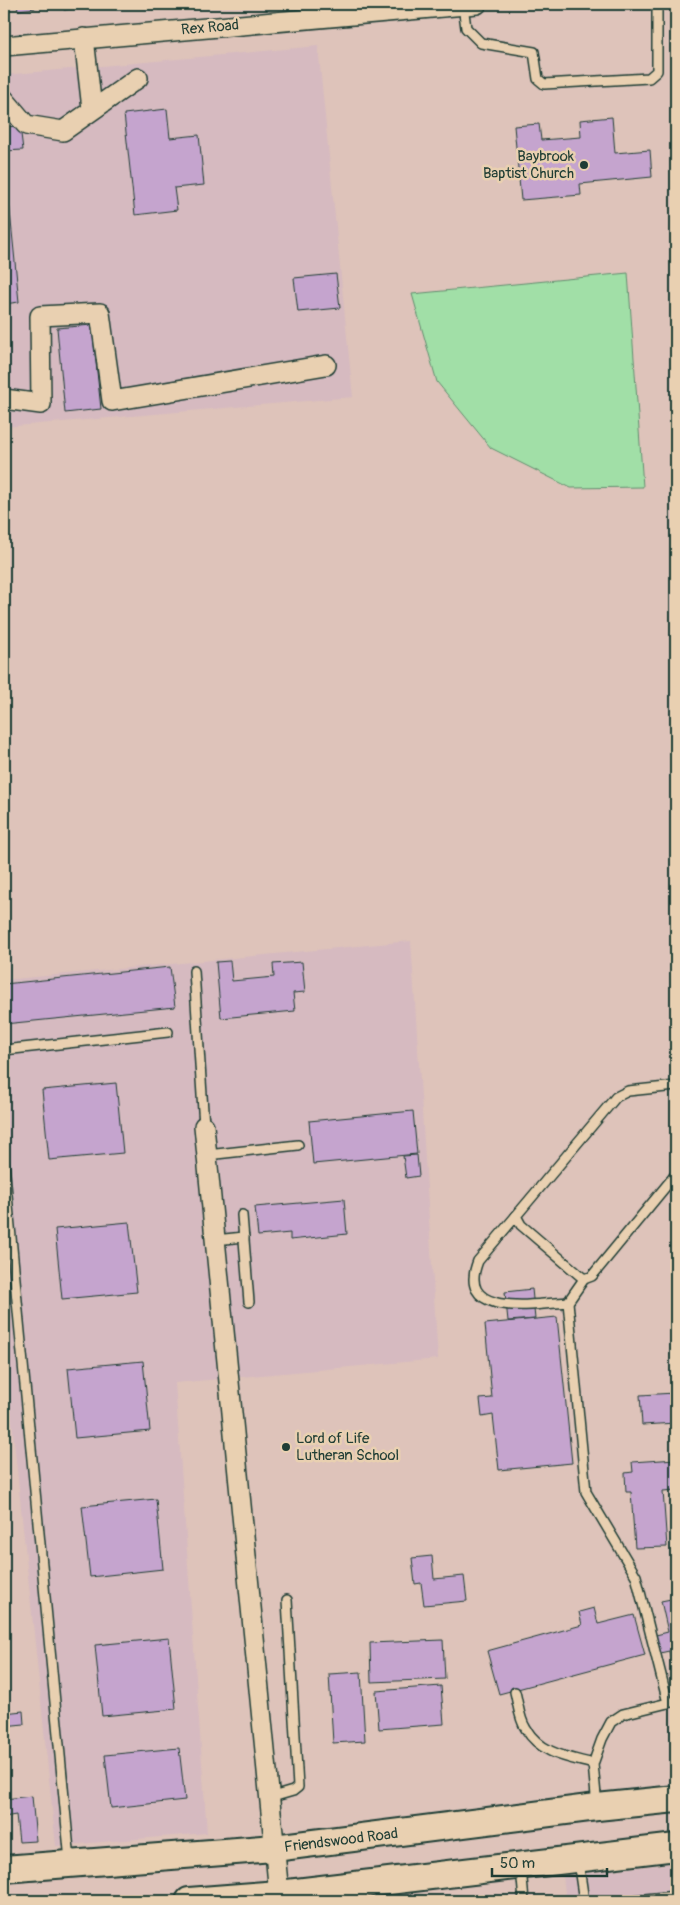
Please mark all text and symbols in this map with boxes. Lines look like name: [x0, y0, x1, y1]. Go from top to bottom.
street label: Rex Road: [180, 16, 240, 39]
place label: Baybrook Baptist Church: [483, 147, 575, 183]
marker: Baybrook Baptist Church: [578, 159, 590, 171]
place label: Lord of Life Lutheran School: [296, 1429, 399, 1465]
marker: Lord of Life Lutheran School: [280, 1441, 292, 1453]
street label: Friendswood Road: [283, 1824, 399, 1857]
scale bar: [492, 1845, 608, 1877]
text: 50 m: [500, 1854, 535, 1873]

